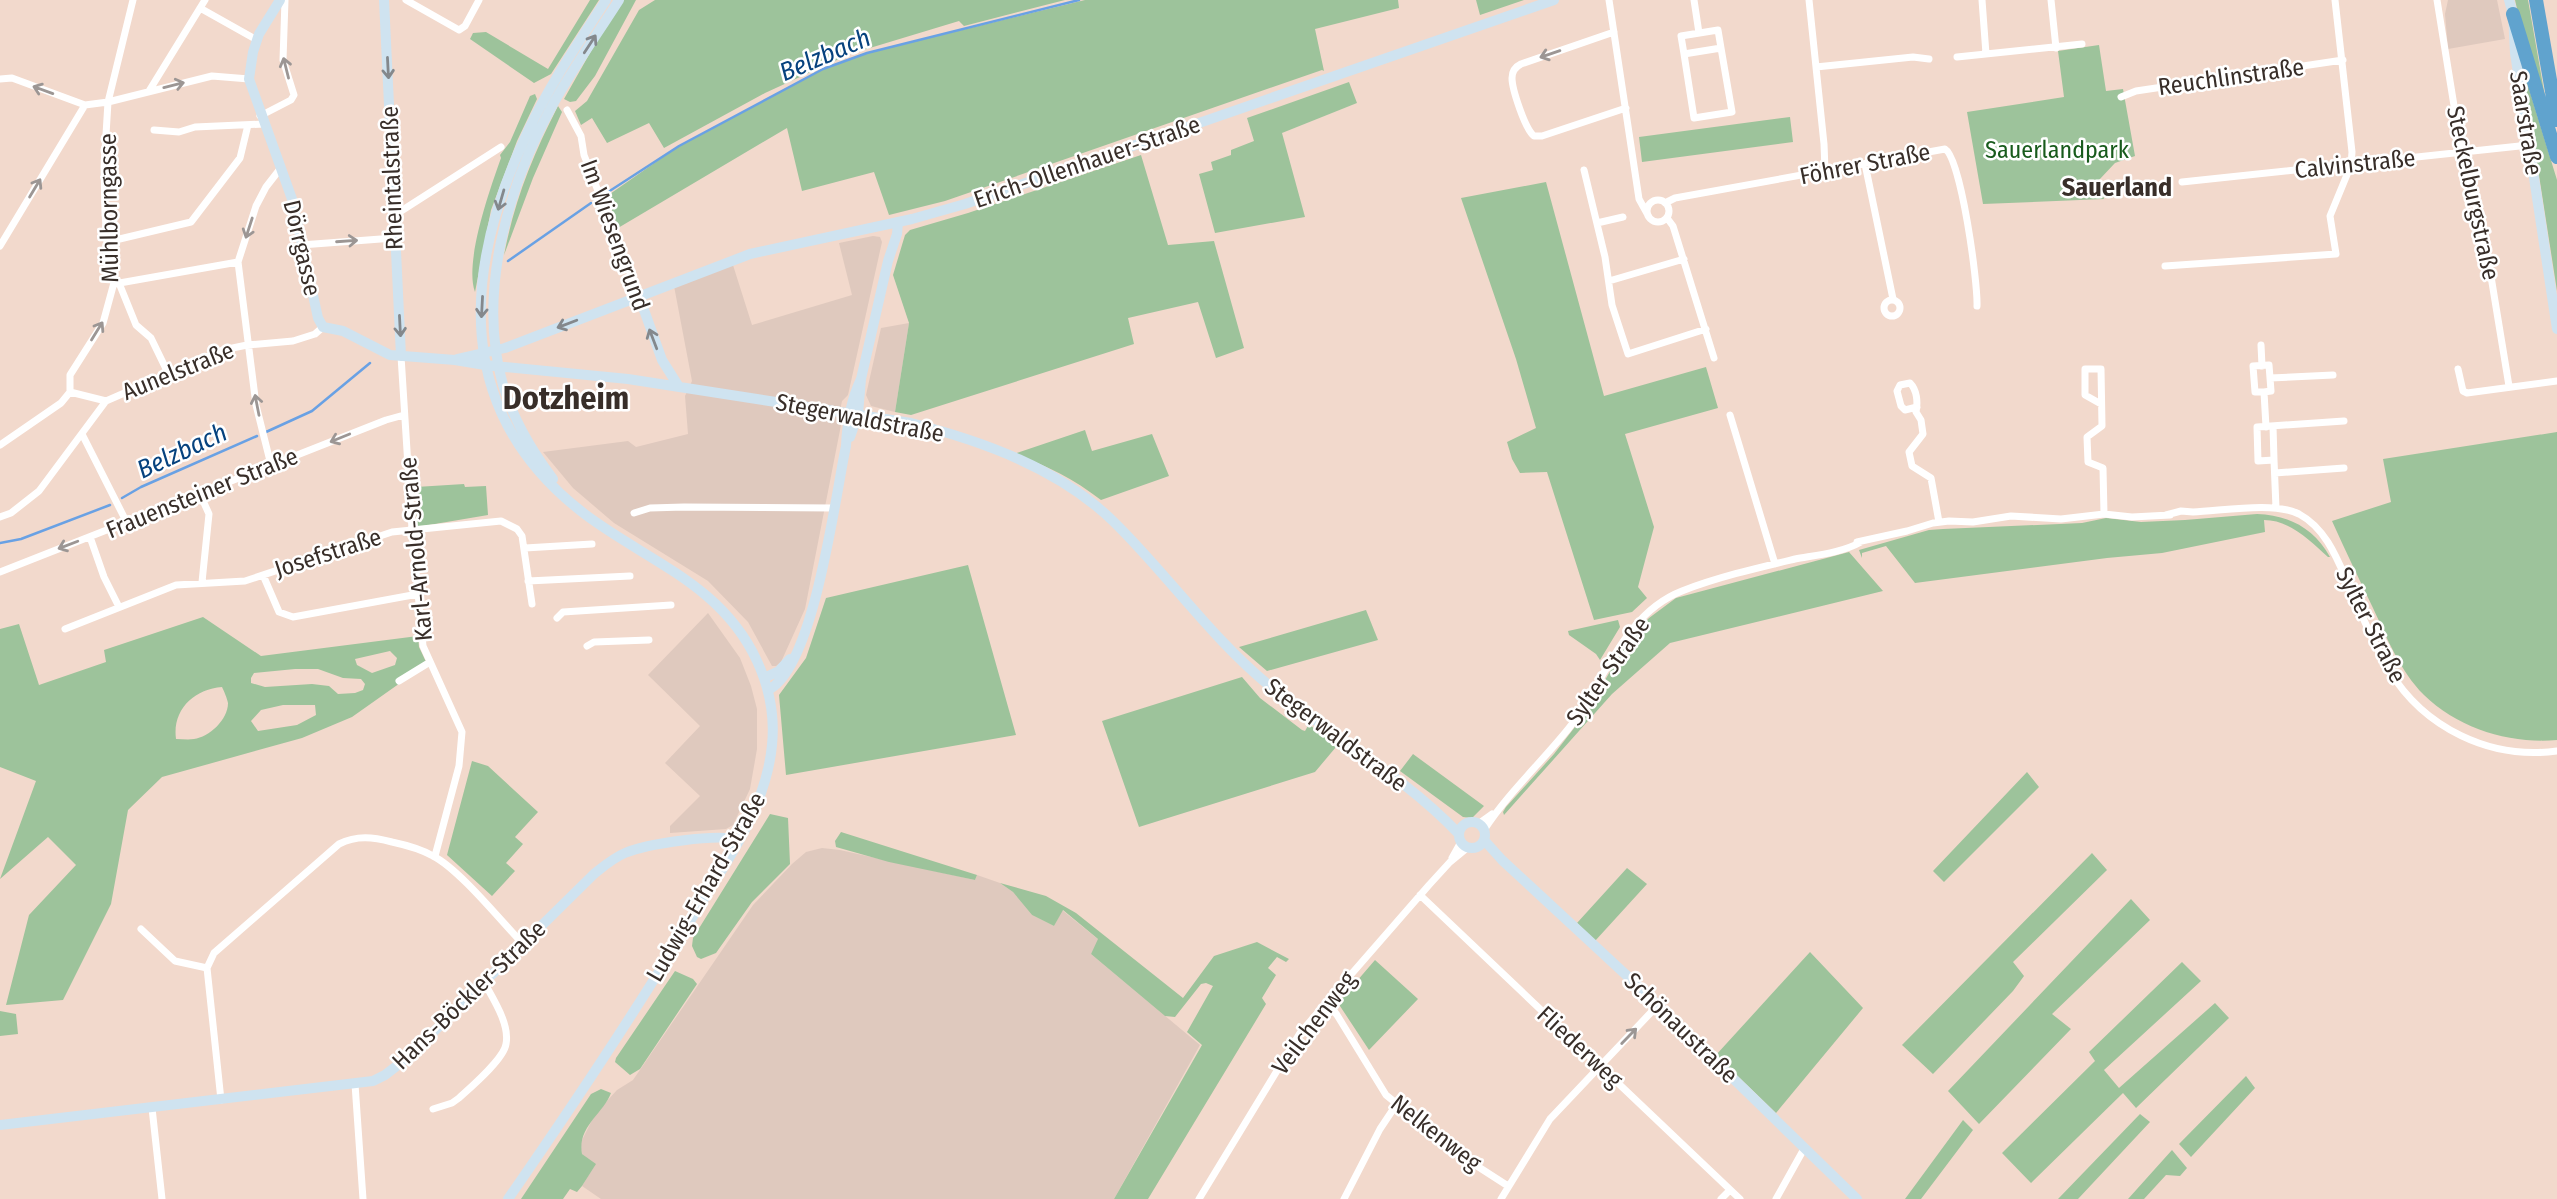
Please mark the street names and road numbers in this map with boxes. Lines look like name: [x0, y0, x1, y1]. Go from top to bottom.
street label: Reuchlinstraße: [2156, 53, 2306, 101]
street label: Saarstraße: [2504, 69, 2548, 177]
street label: Steckelburgstraße: [2441, 103, 2505, 283]
street label: Rheintalstraße: [375, 106, 409, 250]
street label: Erich-Ollenhauer-Straße: [970, 110, 1204, 214]
street label: Mühlborngasse: [94, 133, 124, 283]
street label: Föhrer Straße: [1797, 138, 1933, 190]
street label: Calvinstraße: [2293, 144, 2417, 184]
street label: Im Wiesengrund: [575, 156, 655, 314]
street label: Dörrgasse: [277, 197, 327, 299]
street label: Aunelstraße: [118, 336, 238, 406]
street label: Stegerwaldstraße: [774, 388, 946, 448]
street label: Frauensteiner Straße: [102, 442, 302, 544]
street label: Karl-Arnold-Straße: [394, 456, 438, 642]
street label: Josefstraße: [271, 523, 385, 583]
street label: Sylter Straße: [2330, 563, 2412, 687]
street label: Sylter Straße: [1560, 611, 1656, 731]
street label: Stegerwaldstraße: [1259, 672, 1413, 798]
street label: Ludwig-Erhard-Straße: [641, 788, 771, 986]
street label: Hans-Böckler-Straße: [386, 915, 552, 1075]
street label: Veilchenweg: [1266, 965, 1362, 1080]
street label: Schönaustraße: [1619, 967, 1743, 1089]
street label: Fliederweg: [1532, 1000, 1629, 1094]
street label: Nelkenweg: [1385, 1089, 1487, 1177]

